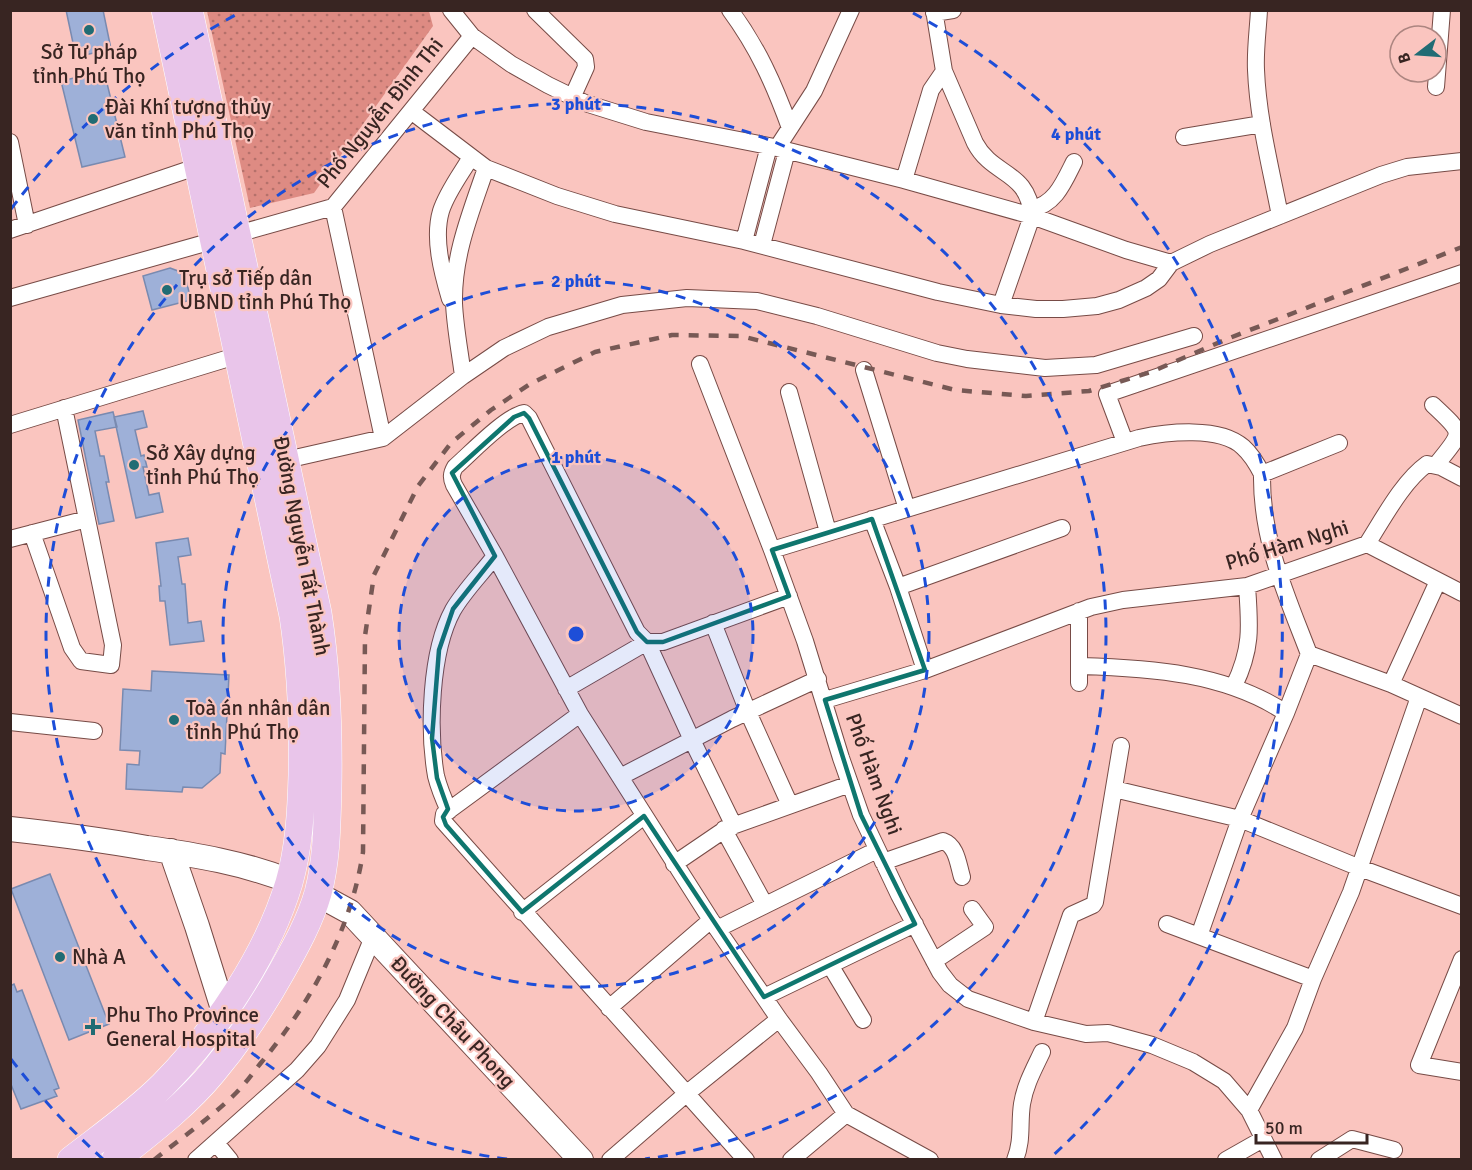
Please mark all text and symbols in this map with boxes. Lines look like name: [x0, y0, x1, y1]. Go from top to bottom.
marker: Sở Tư pháp tỉnh Phú Thọ: [82, 23, 96, 37]
north arrow: [1388, 24, 1448, 84]
street label: Phố Nguyễn Đình Thi: [311, 32, 449, 194]
place label: Sở Tư pháp tỉnh Phú Thọ: [33, 39, 145, 89]
text: B: [1394, 50, 1416, 66]
text: 3 phút: [551, 93, 601, 115]
place label: Đài Khí tượng thủy văn tỉnh Phú Thọ: [105, 94, 271, 144]
marker: Đài Khí tượng thủy văn tỉnh Phú Thọ: [86, 112, 100, 126]
text: 4 phút: [1051, 123, 1101, 145]
place label: Trụ sở Tiếp dân UBND tỉnh Phú Thọ: [179, 265, 351, 315]
text: 2 phút: [551, 270, 601, 292]
marker: Trụ sở Tiếp dân UBND tỉnh Phú Thọ: [160, 283, 174, 297]
street label: Đường Nguyễn Tất Thành: [268, 434, 336, 658]
place label: Sở Xây dựng tỉnh Phú Thọ: [146, 440, 259, 490]
text: 1 phút: [551, 446, 601, 468]
marker: Sở Xây dựng tỉnh Phú Thọ: [127, 458, 141, 472]
street label: Phố Hàm Nghi: [1222, 514, 1352, 576]
centre of rings: [566, 624, 586, 644]
place label: Toà án nhân dân tỉnh Phú Thọ: [186, 695, 330, 745]
street label: Phố Hàm Nghi: [840, 710, 908, 838]
marker: Toà án nhân dân tỉnh Phú Thọ: [167, 713, 181, 727]
place label: Nhà A: [72, 944, 126, 970]
marker: Nhà A: [53, 950, 67, 964]
street label: Đường Châu Phong: [385, 950, 521, 1094]
place label: Phu Tho Province General Hospital: [106, 1002, 259, 1052]
marker: Phu Tho Province General Hospital: [84, 1018, 102, 1036]
scale bar: [1256, 1107, 1367, 1145]
text: 50 m: [1265, 1117, 1303, 1139]

